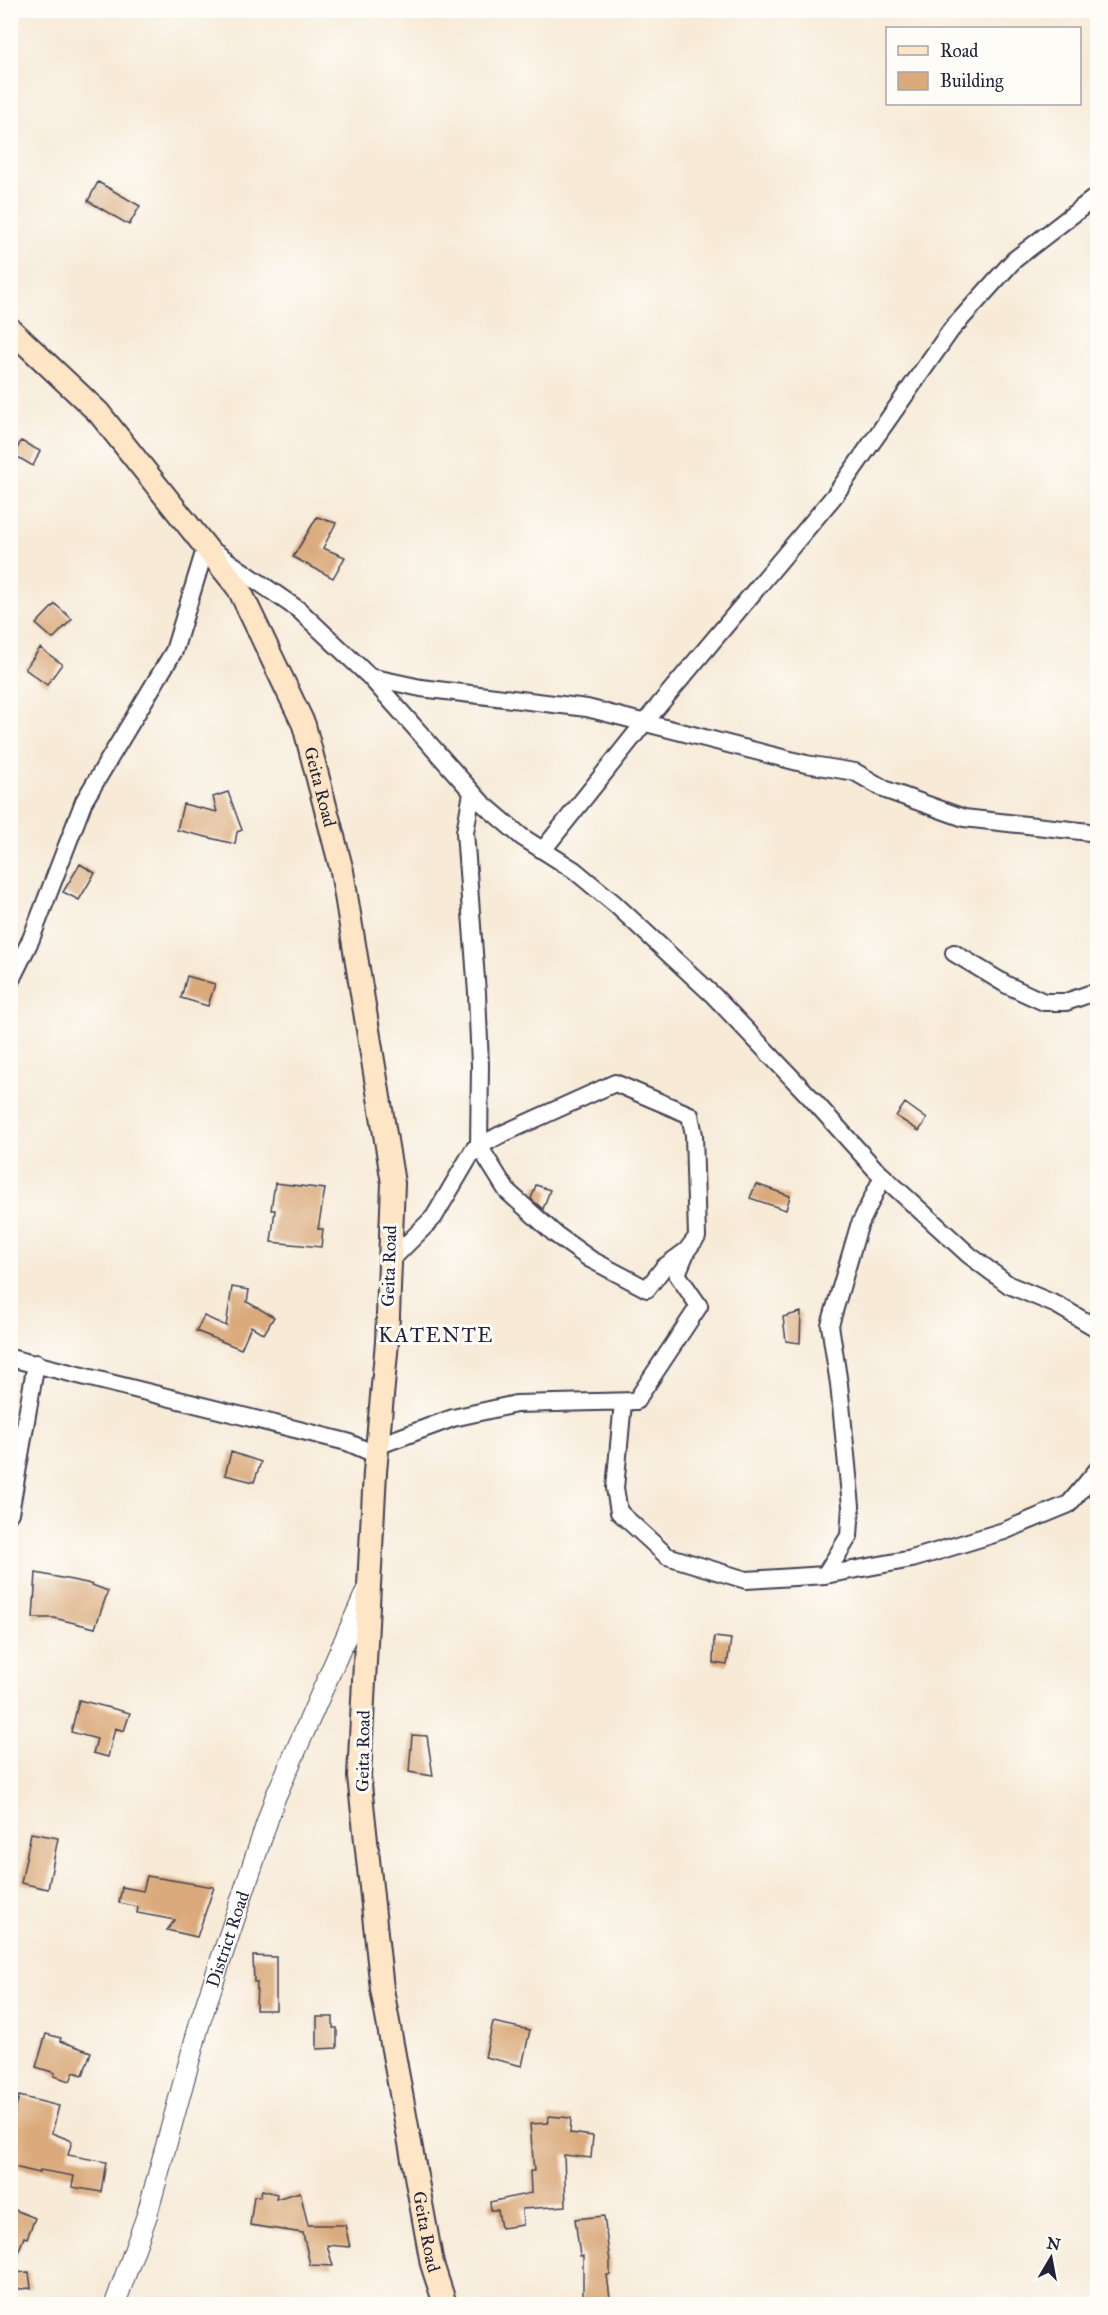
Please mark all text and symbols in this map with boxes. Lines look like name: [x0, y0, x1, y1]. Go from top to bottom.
legend: [886, 27, 1081, 105]
text: Road: [940, 40, 978, 62]
text: Building: [940, 70, 1004, 93]
street label: Geita Road: [299, 745, 341, 829]
street label: Geita Road: [377, 1225, 401, 1307]
district label: KATENTE: [378, 1322, 494, 1348]
street label: Geita Road: [351, 1710, 375, 1792]
street label: District Road: [201, 1888, 254, 1990]
street label: Geita Road: [408, 2189, 445, 2275]
north arrow: [1021, 2228, 1081, 2288]
text: N: [1045, 2233, 1062, 2254]

